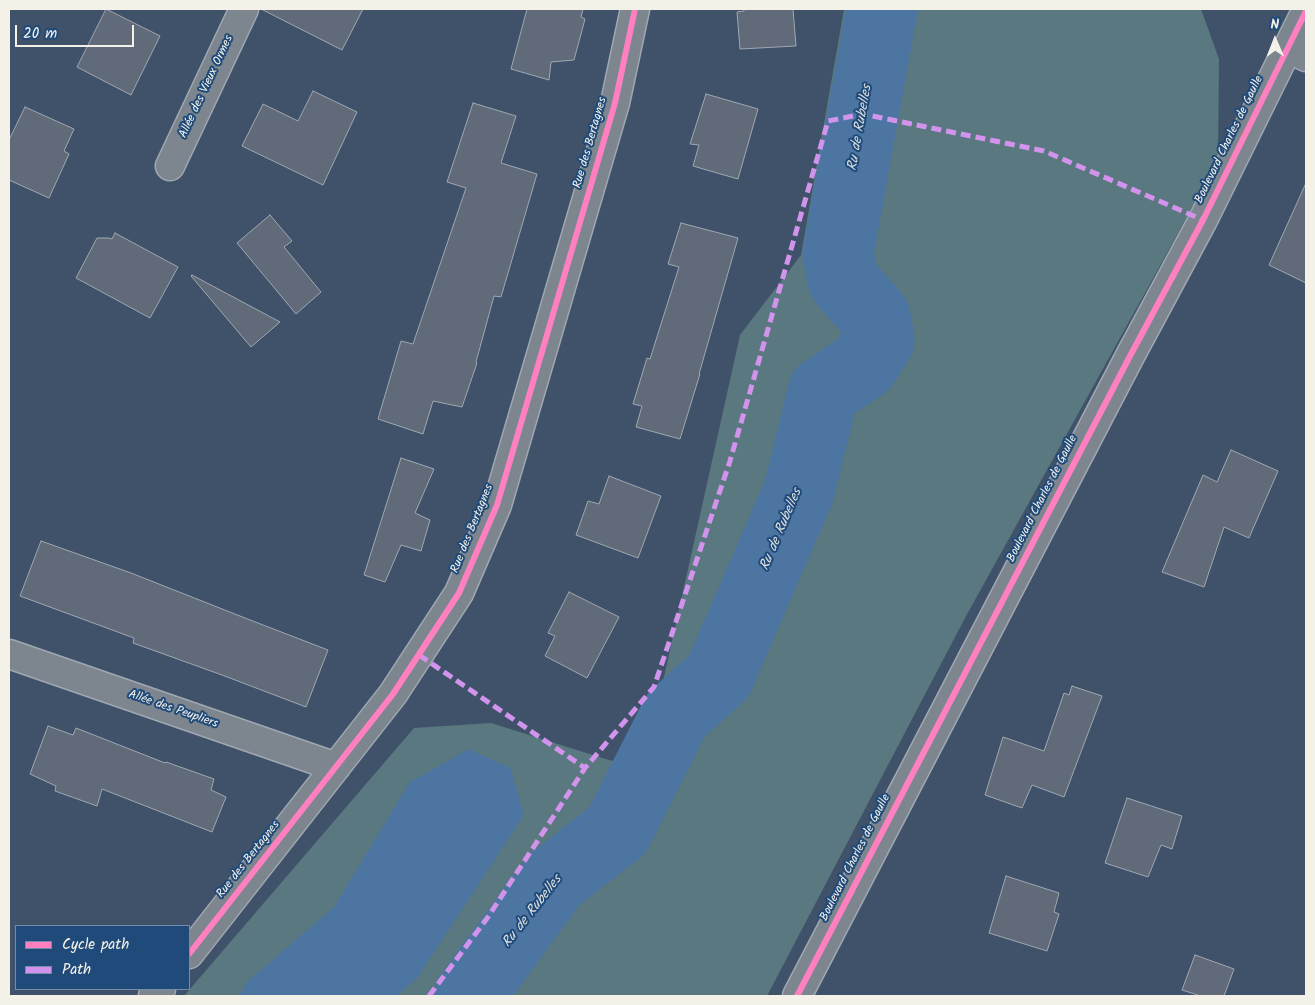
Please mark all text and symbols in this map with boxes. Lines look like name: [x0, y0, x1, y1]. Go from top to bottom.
text: N: [1270, 14, 1279, 36]
scale bar: [18, 15, 136, 47]
north arrow: [1250, 15, 1300, 65]
text: 20 m: [23, 22, 57, 46]
street label: Allée des Vieux Ormes: [177, 33, 237, 141]
street label: Boulevard Charles de Gaulle: [1193, 74, 1267, 206]
water label: Ru de Rubelles: [845, 84, 877, 172]
street label: Rue des Bertagnes: [571, 96, 611, 190]
street label: Boulevard Charles de Gaulle: [1005, 433, 1081, 565]
street label: Rue des Bertagnes: [449, 483, 497, 575]
water label: Ru de Rubelles: [757, 487, 807, 573]
street label: Allée des Peupliers: [126, 688, 220, 732]
street label: Boulevard Charles de Gaulle: [818, 792, 894, 924]
street label: Rue des Bertagnes: [214, 818, 284, 902]
water label: Ru de Rubelles: [500, 873, 566, 951]
legend: [15, 925, 190, 990]
text: Cycle path: [62, 933, 129, 957]
text: Path: [62, 958, 91, 982]

